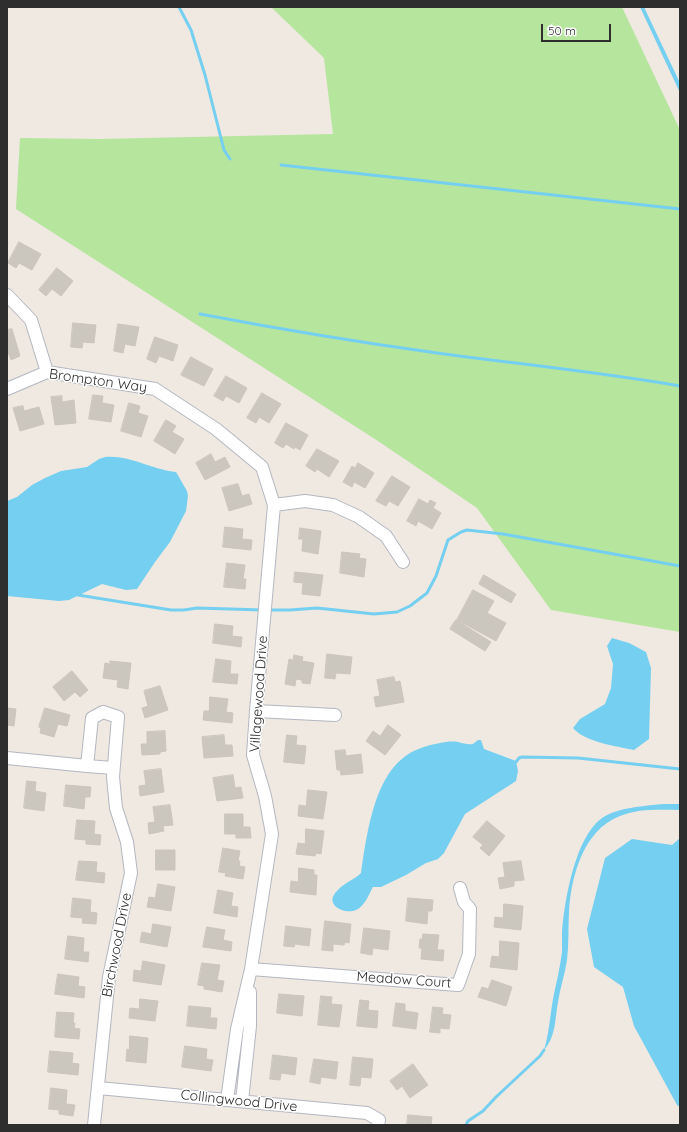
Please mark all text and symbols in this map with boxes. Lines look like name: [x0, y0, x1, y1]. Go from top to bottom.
scale bar: [543, 16, 613, 42]
text: 50 m: [548, 23, 576, 38]
street label: Brompton Way: [48, 366, 148, 396]
street label: Villagewood Drive: [247, 635, 271, 753]
street label: Birchwood Drive: [99, 891, 135, 999]
street label: Meadow Court: [356, 968, 452, 992]
street label: Collingwood Drive: [180, 1087, 298, 1115]

